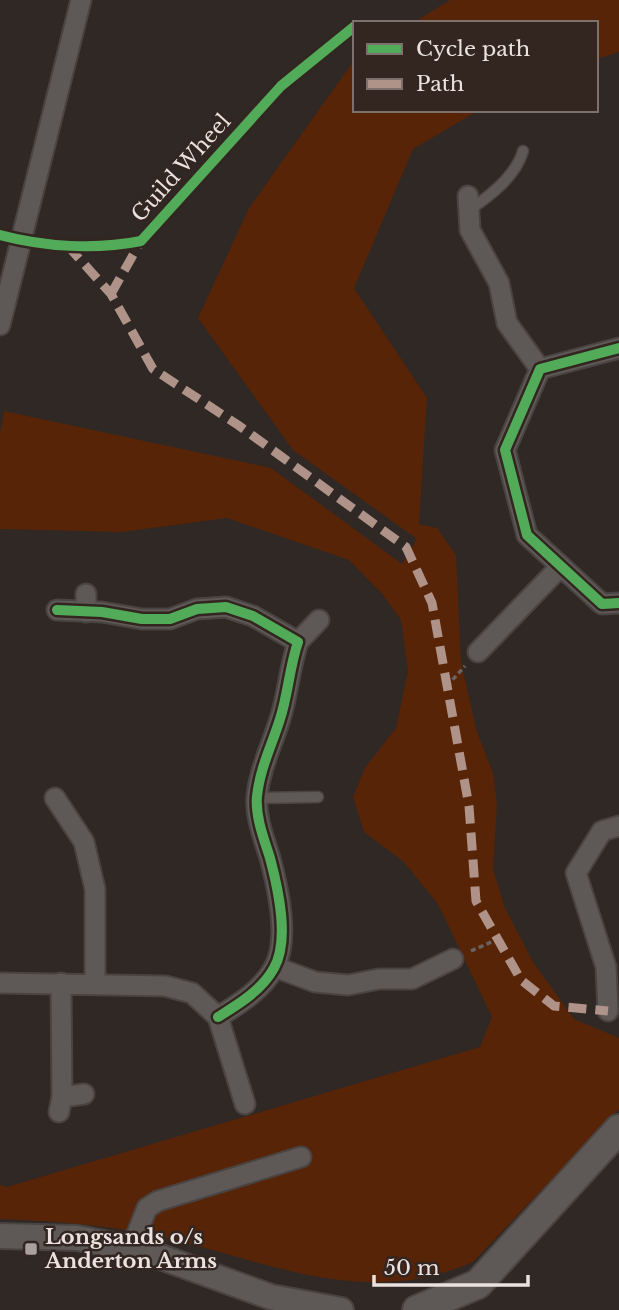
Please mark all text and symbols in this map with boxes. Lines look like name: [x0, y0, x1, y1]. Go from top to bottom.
legend: [353, 21, 598, 112]
text: Cycle path: [416, 36, 530, 62]
text: Path: [416, 71, 464, 97]
street label: Guild Wheel: [126, 109, 236, 227]
place label: Longsands o/s Anderton Arms: [44, 1224, 217, 1274]
marker: Longsands o/s Anderton Arms: [23, 1241, 39, 1257]
scale bar: [374, 1244, 528, 1288]
text: 50 m: [384, 1255, 440, 1281]

